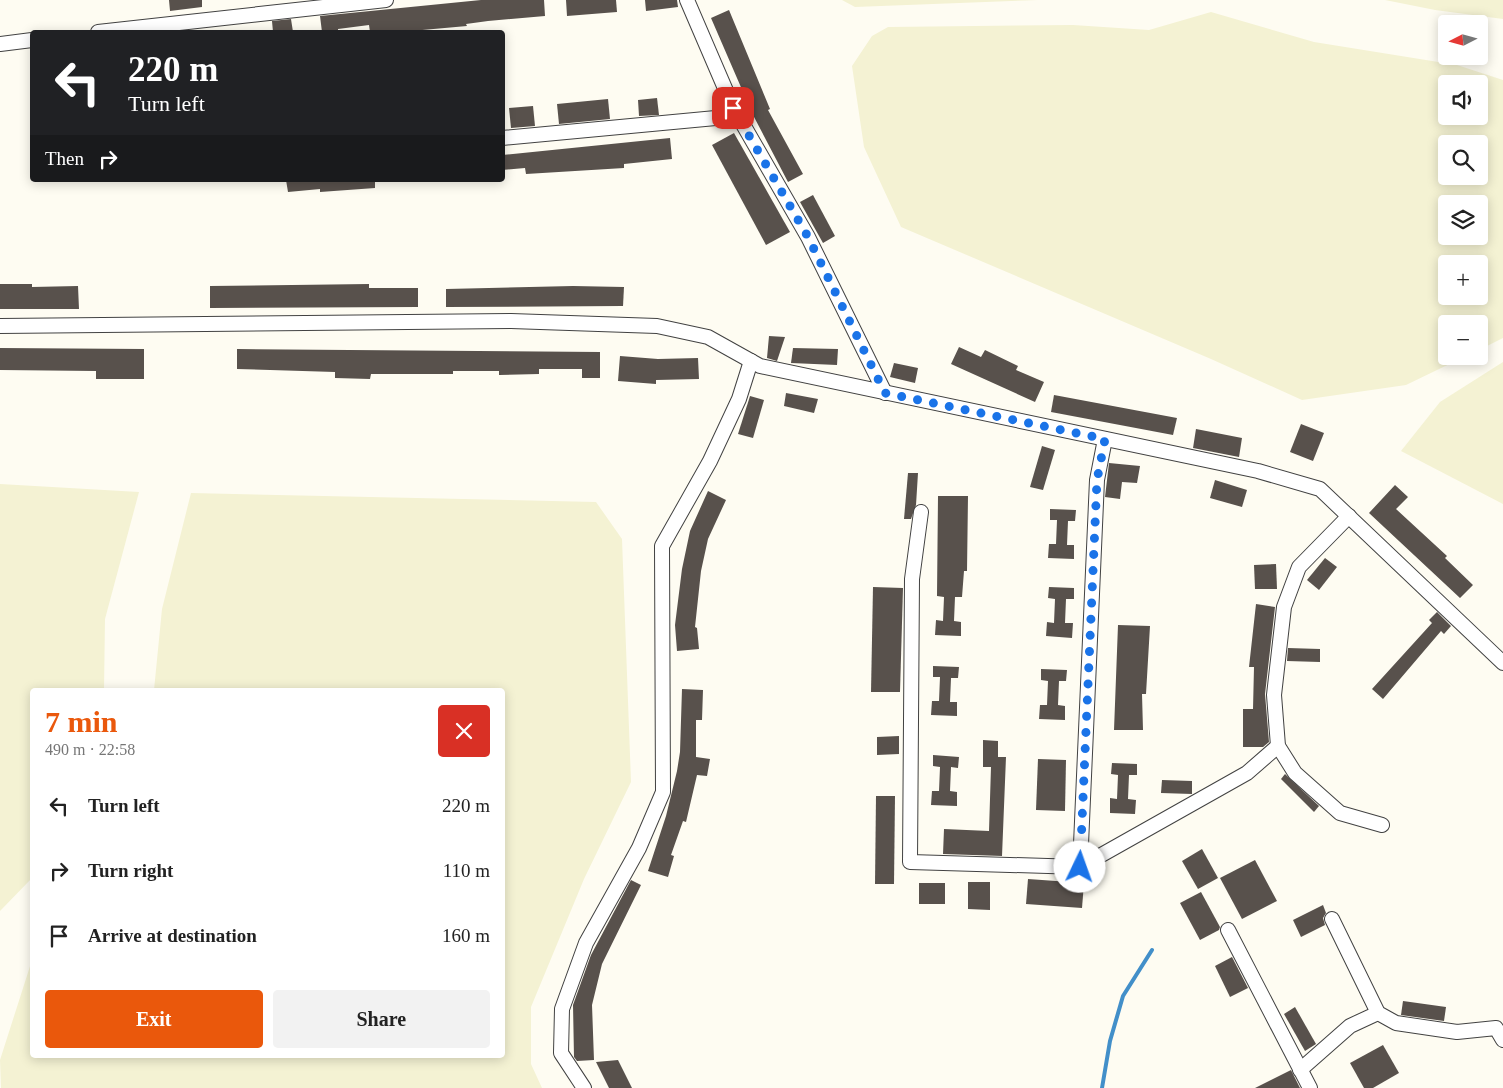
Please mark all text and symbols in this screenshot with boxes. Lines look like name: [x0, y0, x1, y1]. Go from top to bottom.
north arrow: [1438, 15, 1488, 65]
map controls: [1438, 15, 1488, 365]
icon: left: [45, 50, 110, 115]
text: 220 m: [128, 50, 218, 89]
button: sound: [1438, 75, 1488, 125]
pin: [712, 87, 754, 129]
text: Turn left: [128, 91, 205, 116]
icon: arrive: [719, 94, 747, 122]
button: search: [1438, 135, 1488, 185]
icon: right: [94, 145, 122, 173]
text: Then: [45, 148, 84, 169]
button: layers: [1438, 195, 1488, 245]
button: +: [1438, 255, 1488, 305]
button: −: [1438, 315, 1488, 365]
text: 7 min: [45, 705, 118, 738]
button: close: [438, 705, 490, 757]
text: 490 m · 22:58: [45, 741, 135, 758]
icon: left: [45, 792, 73, 820]
text: Turn left: [88, 795, 160, 816]
text: 220 m: [442, 795, 490, 816]
position arrow: [1053, 840, 1105, 892]
icon: right: [45, 857, 73, 885]
text: Turn right: [88, 860, 173, 881]
text: 110 m: [443, 860, 490, 881]
icon: arrive: [45, 922, 73, 950]
text: Arrive at destination: [88, 925, 257, 946]
text: 160 m: [442, 925, 490, 946]
button: Exit: [45, 990, 263, 1048]
button: Share: [273, 990, 490, 1048]

